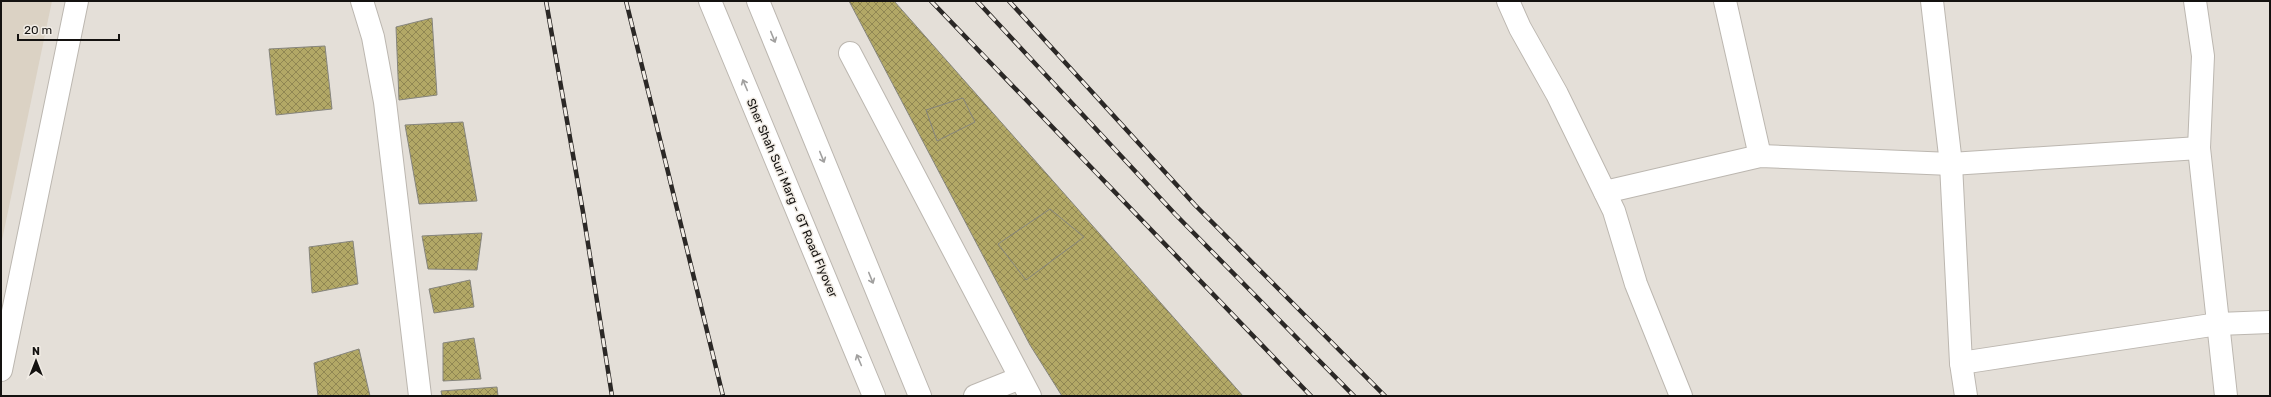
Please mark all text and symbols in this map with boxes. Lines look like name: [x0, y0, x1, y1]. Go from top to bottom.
scale bar: [18, 16, 119, 42]
text: 20 m: [24, 23, 52, 37]
one-way arrow: [769, 31, 777, 43]
one-way arrow: [741, 79, 748, 91]
street label: Sher Shah Suri Marg - GT Road Flyover: [744, 96, 841, 300]
one-way arrow: [819, 151, 826, 163]
one-way arrow: [868, 271, 876, 283]
north arrow: [16, 341, 56, 381]
text: N: [32, 345, 40, 358]
one-way arrow: [855, 354, 863, 366]

